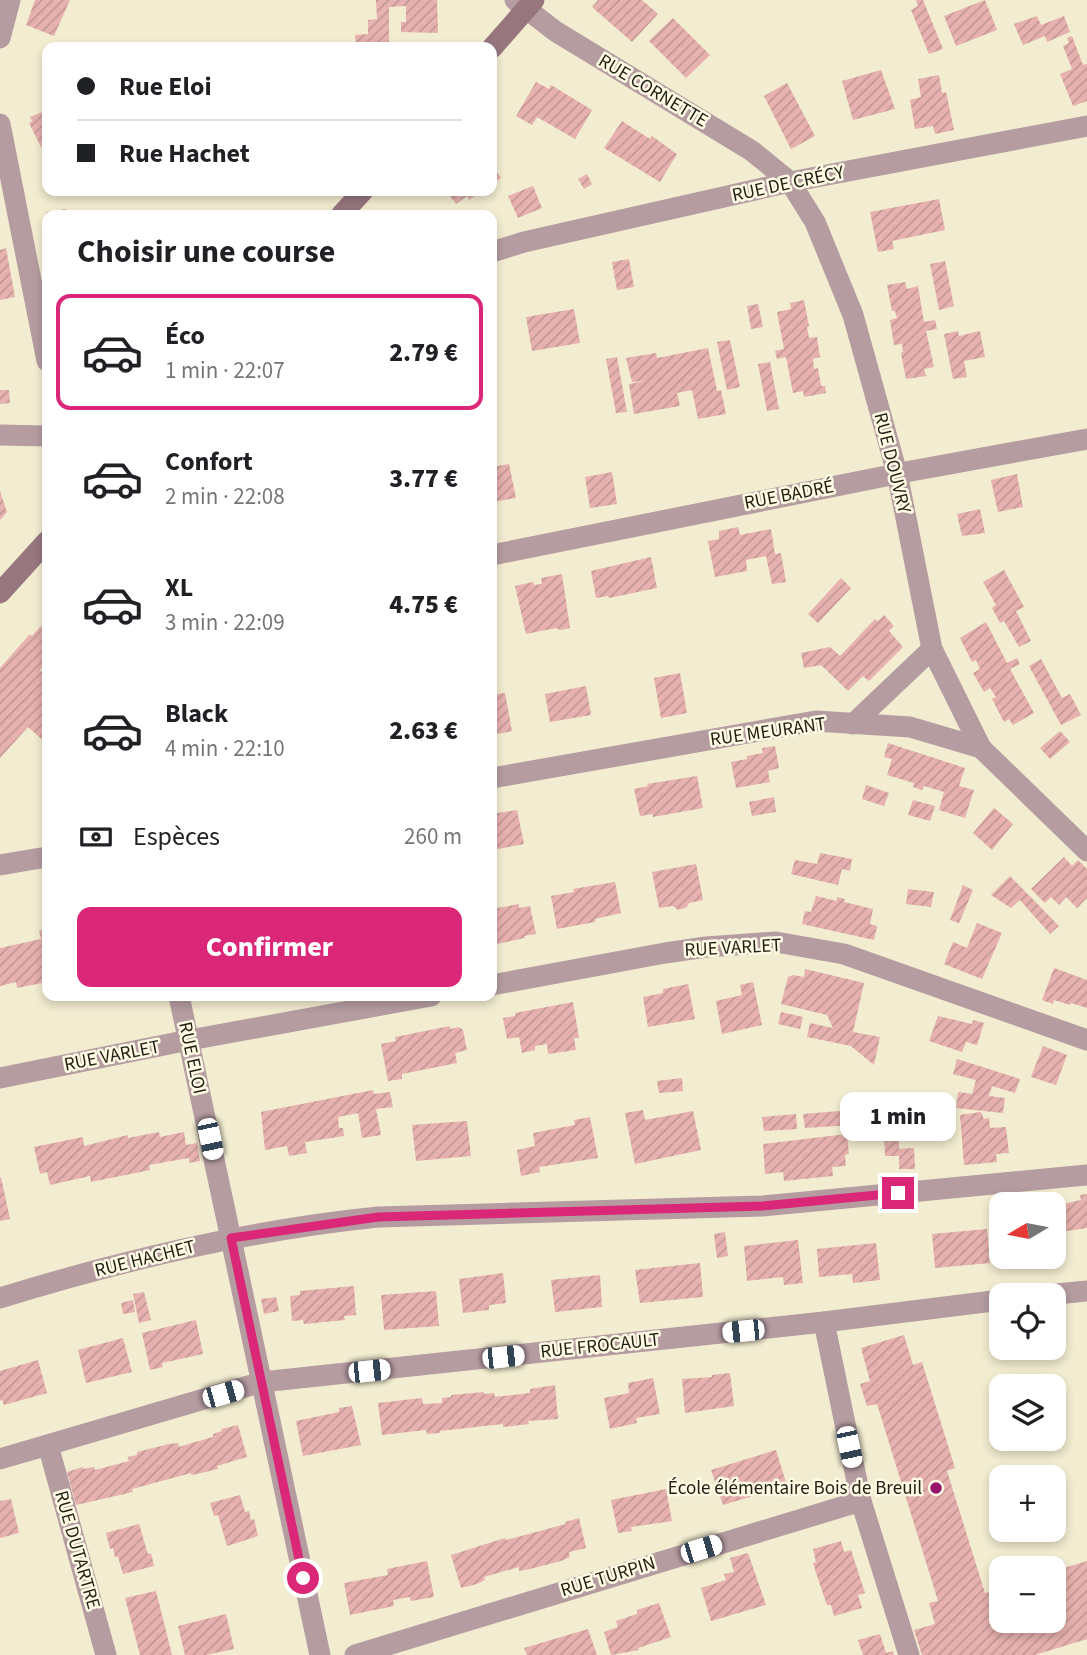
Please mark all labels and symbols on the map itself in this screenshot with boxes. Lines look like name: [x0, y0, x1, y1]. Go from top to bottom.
street label: RUE CORNETTE: [593, 48, 713, 134]
street label: RUE DE CRÉCY: [730, 159, 847, 209]
street label: RUE DOUVRY: [866, 410, 918, 517]
street label: RUE BADRÉ: [742, 473, 836, 517]
street label: RUE MEURANT: [708, 711, 828, 753]
street label: RUE VARLET: [684, 932, 782, 964]
street label: RUE ELOI: [171, 1019, 213, 1097]
street label: RUE VARLET: [62, 1033, 162, 1079]
callout: 1 min: [840, 1092, 956, 1140]
car: [196, 1116, 225, 1162]
route end: [882, 1177, 914, 1209]
north arrow: [989, 1192, 1066, 1269]
street label: RUE HACHET: [92, 1233, 198, 1285]
car: [722, 1318, 765, 1344]
street label: RUE FROCAULT: [539, 1326, 661, 1366]
car: [482, 1344, 525, 1370]
car: [348, 1358, 391, 1384]
car: [200, 1378, 247, 1410]
car: [835, 1424, 864, 1470]
place label: École élémentaire Bois de Breuil: [668, 1475, 922, 1502]
marker: École élémentaire Bois de Breuil: [928, 1480, 944, 1496]
street label: RUE DUTARTRE: [47, 1488, 107, 1612]
car: [678, 1533, 725, 1565]
street label: RUE TURPIN: [557, 1550, 659, 1604]
route start: [287, 1562, 319, 1594]

